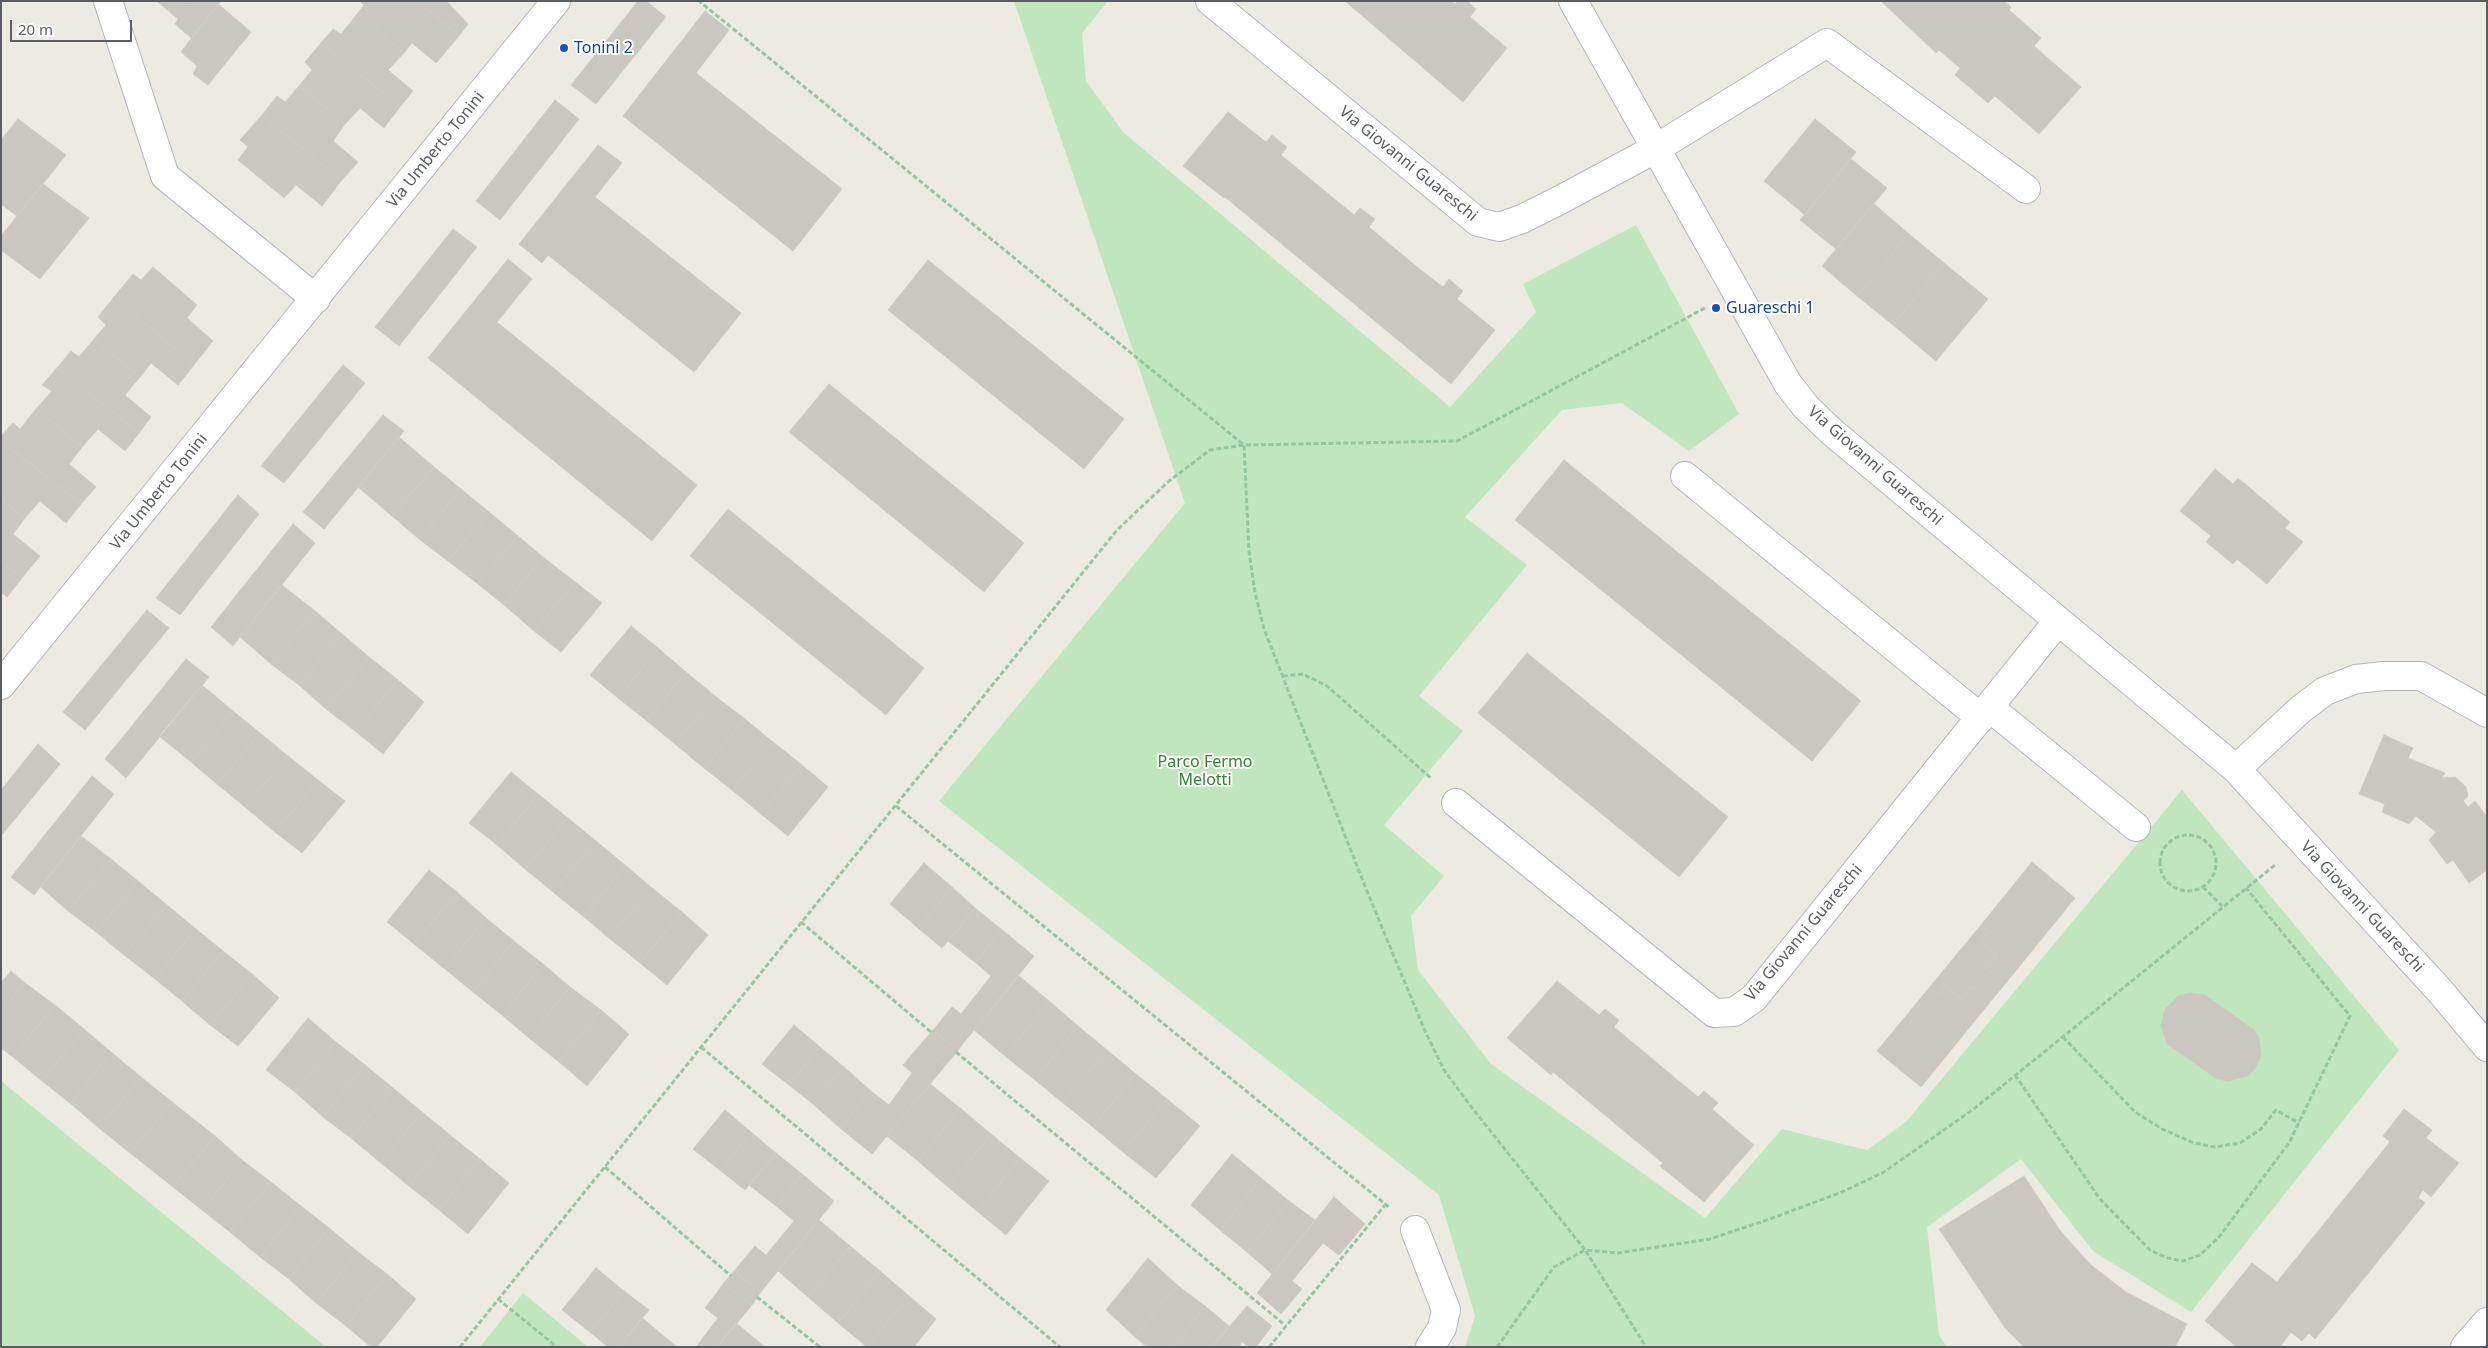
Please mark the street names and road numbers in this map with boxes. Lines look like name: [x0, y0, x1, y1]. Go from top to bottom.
street label: Via Umberto Tonini: [383, 88, 489, 212]
street label: Via Giovanni Guareschi: [1335, 102, 1481, 226]
street label: Via Giovanni Guareschi: [1804, 402, 1946, 530]
street label: Via Umberto Tonini: [106, 430, 212, 554]
street label: Via Giovanni Guareschi: [2296, 837, 2428, 977]
street label: Via Giovanni Guareschi: [1741, 861, 1867, 1005]

